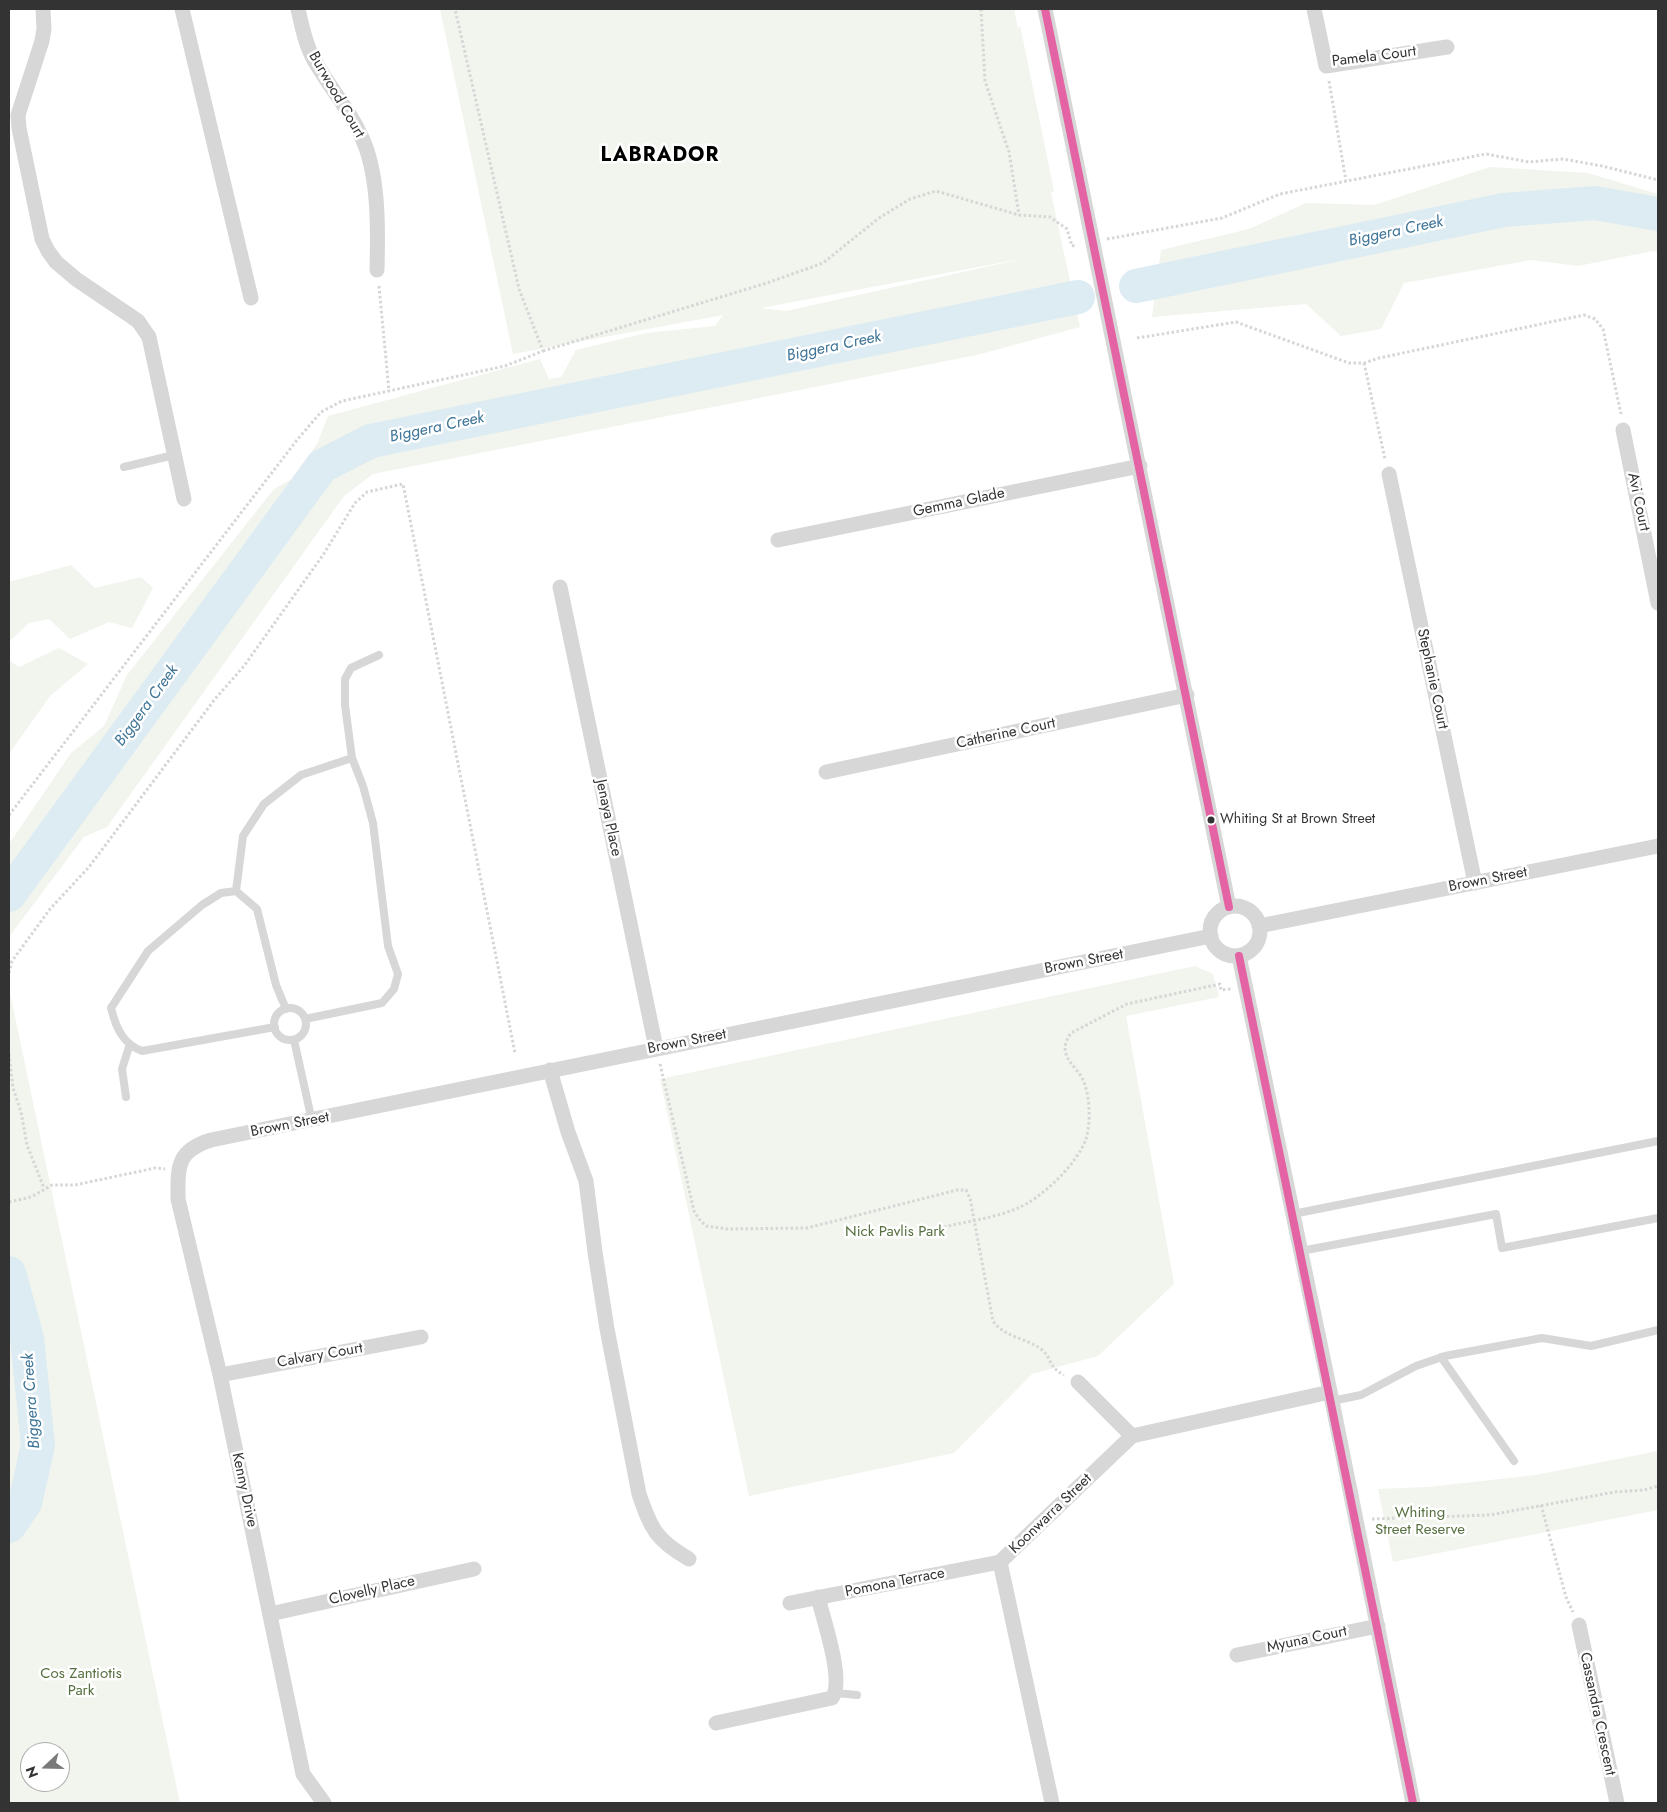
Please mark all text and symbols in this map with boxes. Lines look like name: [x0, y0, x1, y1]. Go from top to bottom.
street label: Pamela Court: [1331, 43, 1417, 71]
street label: Burwood Court: [304, 49, 368, 141]
district label: LABRADOR: [600, 144, 720, 168]
water label: Biggera Creek: [1347, 213, 1445, 251]
water label: Biggera Creek: [785, 328, 883, 366]
water label: Biggera Creek: [388, 409, 486, 447]
street label: Avi Court: [1623, 471, 1653, 533]
street label: Gemma Glade: [912, 485, 1006, 521]
street label: Stephanie Court: [1413, 627, 1451, 731]
water label: Biggera Creek: [111, 662, 183, 750]
street label: Catherine Court: [955, 715, 1057, 753]
street label: Jenaya Place: [591, 778, 625, 858]
place label: Whiting St at Brown Street: [1220, 812, 1375, 828]
marker: Whiting St at Brown Street: [1206, 815, 1216, 825]
street label: Brown Street: [1447, 864, 1529, 896]
street label: Brown Street: [1043, 946, 1125, 978]
street label: Brown Street: [646, 1026, 728, 1058]
street label: Brown Street: [249, 1109, 331, 1141]
park label: Nick Pavlis Park: [845, 1223, 945, 1241]
street label: Calvary Court: [276, 1340, 364, 1372]
water label: Biggera Creek: [19, 1352, 45, 1450]
street label: Kenny Drive: [227, 1451, 261, 1529]
street label: Koonwarra Street: [1006, 1470, 1096, 1558]
park label: Whiting Street Reserve: [1375, 1504, 1465, 1539]
street label: Pomona Terrace: [844, 1565, 946, 1601]
street label: Clovelly Place: [327, 1572, 417, 1610]
street label: Myuna Court: [1265, 1623, 1349, 1657]
street label: Cassandra Crescent: [1575, 1651, 1619, 1777]
park label: Cos Zantiotis Park: [40, 1665, 122, 1700]
north arrow: [20, 1742, 70, 1792]
text: N: [21, 1763, 43, 1781]

